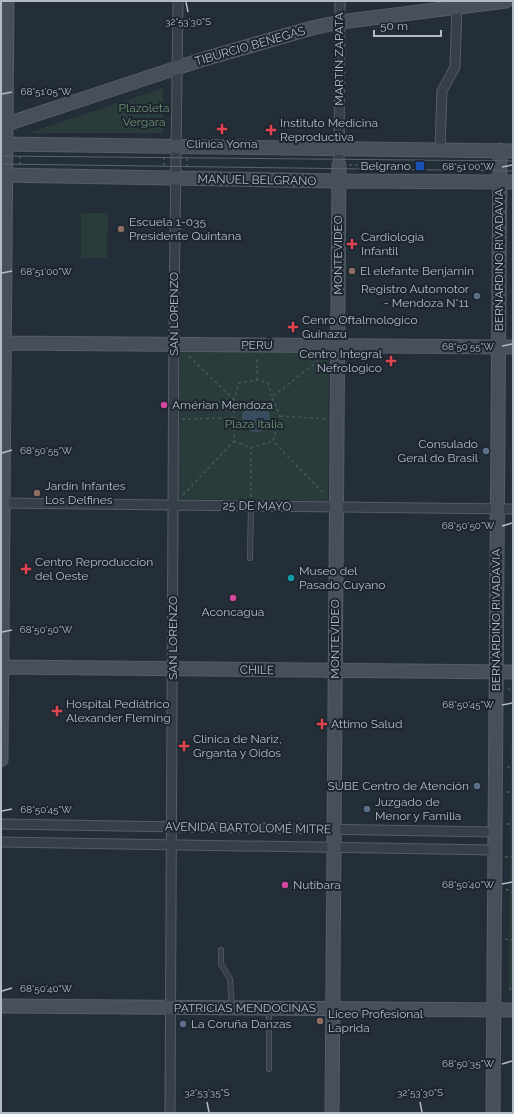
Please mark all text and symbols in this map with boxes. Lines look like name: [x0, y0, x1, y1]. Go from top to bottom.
street label: MARTÍN ZAPATA: [332, 12, 346, 106]
scale bar: [374, 12, 441, 38]
text: 32°53'30"S: [165, 16, 211, 27]
text: 50 m: [380, 19, 408, 33]
street label: TIBURCIO BENEGAS: [193, 24, 307, 68]
text: 68°51'05"W: [21, 86, 72, 97]
park label: Plazoleta Vergara: [119, 101, 170, 129]
place label: Instituto Medicina Reproductiva: [280, 116, 378, 144]
marker: Clinica Yoma: [216, 123, 228, 135]
marker: Instituto Medicina Reproductiva: [265, 124, 277, 136]
place label: Clinica Yoma: [187, 137, 257, 151]
place label: Belgrano: [360, 159, 411, 173]
marker: Belgrano: [414, 160, 426, 172]
text: 68°51'00"W: [442, 161, 494, 172]
street label: MANUEL BELGRANO: [198, 172, 316, 188]
street label: BERNARDINO RIVADAVIA: [492, 189, 506, 331]
place label: Escuela 1-035 Presidente Quintana: [129, 215, 241, 243]
street label: MONTEVIDEO: [331, 215, 345, 295]
marker: Escuela 1-035 Presidente Quintana: [116, 224, 126, 234]
place label: Cardiologia Infantil: [361, 230, 424, 258]
marker: Cardiologia Infantil: [346, 238, 358, 250]
place label: El elefante Benjamin: [360, 264, 474, 278]
text: 68°51'00"W: [20, 266, 72, 277]
marker: El elefante Benjamin: [347, 266, 357, 276]
street label: SAN LORENZO: [167, 272, 181, 356]
place label: Registro Automotor - Mendoza N°11: [361, 282, 470, 310]
marker: Registro Automotor - Mendoza N°11: [472, 291, 482, 301]
place label: Cenro Oftalmologico Guinazu: [302, 313, 418, 341]
marker: Cenro Oftalmologico Guinazu: [287, 321, 299, 333]
street label: PERÚ: [241, 338, 273, 352]
text: 68°50'55"W: [442, 341, 495, 352]
place label: Centro Integral Nefrologico: [299, 347, 383, 375]
marker: Centro Integral Nefrologico: [385, 355, 397, 367]
place label: Amérian Mendoza: [172, 398, 273, 412]
marker: Amérian Mendoza: [159, 400, 169, 410]
park label: Plaza Italia: [225, 417, 283, 431]
place label: Consulado Geral do Brasil: [398, 437, 479, 465]
text: 68°50'55"W: [20, 445, 73, 456]
marker: Consulado Geral do Brasil: [481, 446, 491, 456]
place label: Jardín Infantes Los Delfines: [45, 479, 126, 507]
marker: Jardín Infantes Los Delfines: [32, 488, 42, 498]
street label: 25 DE MAYO: [223, 498, 291, 514]
text: 68°50'50"W: [442, 520, 495, 531]
street label: BERNARDINO RIVADAVIA: [489, 549, 503, 691]
place label: Centro Reproduccion del Oeste: [35, 555, 153, 583]
marker: Centro Reproduccion del Oeste: [20, 563, 32, 575]
place label: Museo del Pasado Cuyano: [299, 564, 385, 592]
marker: Museo del Pasado Cuyano: [286, 573, 296, 583]
marker: Aconcagua: [228, 593, 238, 603]
street label: SAN LORENZO: [166, 596, 180, 680]
street label: MONTEVIDEO: [328, 599, 342, 679]
place label: Aconcagua: [202, 605, 264, 619]
text: 68°50'50"W: [20, 624, 73, 635]
street label: CHILE: [240, 663, 274, 677]
place label: Hospital Pediátrico Alexander Fleming: [66, 697, 171, 725]
text: 68°50'45"W: [442, 699, 494, 710]
marker: Hospital Pediátrico Alexander Fleming: [51, 705, 63, 717]
place label: Attimo Salud: [331, 717, 402, 731]
marker: Attimo Salud: [316, 718, 328, 730]
place label: Clinica de Nariz, Grganta y Oidos: [193, 732, 282, 760]
marker: Clinica de Nariz, Grganta y Oidos: [178, 740, 190, 752]
place label: SUBE Centro de Atención: [327, 779, 469, 793]
marker: SUBE Centro de Atención: [472, 781, 482, 791]
place label: Juzgado de Menor y Familia: [375, 795, 461, 823]
text: 68°50'45"W: [20, 804, 72, 815]
marker: Juzgado de Menor y Familia: [362, 804, 372, 814]
street label: AVENIDA BARTOLOMÉ MITRE: [165, 820, 331, 836]
place label: Nutibara: [293, 878, 341, 892]
text: 68°50'40"W: [442, 879, 495, 890]
marker: Nutibara: [280, 880, 290, 890]
text: 68°50'40"W: [20, 983, 73, 994]
street label: PATRICIAS MENDOCINAS: [174, 1001, 316, 1015]
place label: Liceo Profesional Laprida: [328, 1007, 424, 1035]
marker: Liceo Profesional Laprida: [315, 1016, 325, 1026]
place label: La Coruña Danzas: [191, 1017, 291, 1031]
marker: La Coruña Danzas: [178, 1019, 188, 1029]
text: 68°50'35"W: [442, 1058, 495, 1069]
text: 32°53'35"S: [184, 1087, 230, 1098]
text: 32°53'30"S: [397, 1087, 443, 1098]

